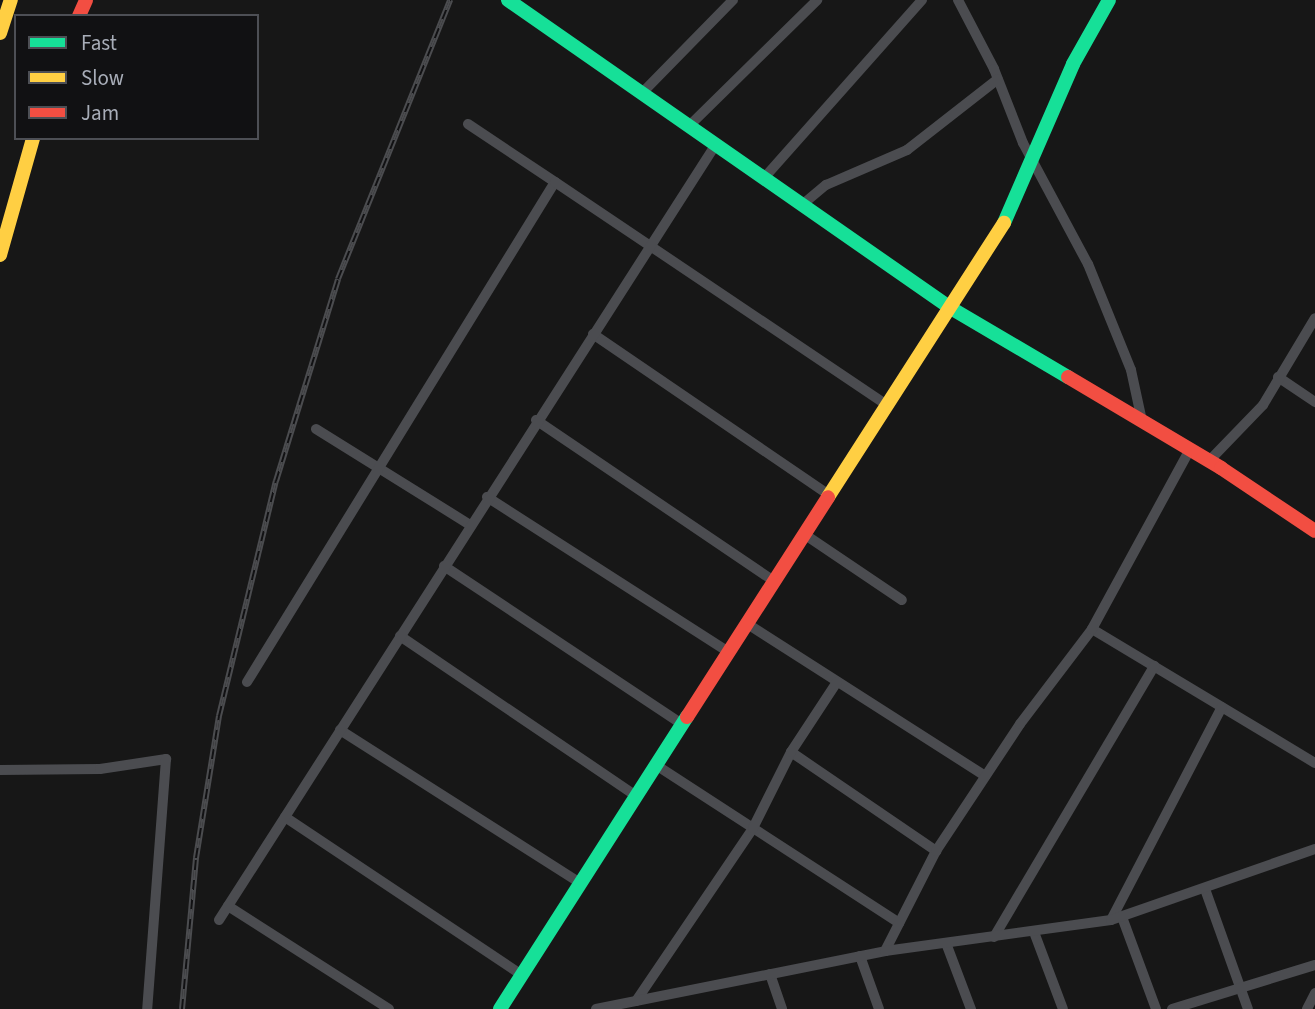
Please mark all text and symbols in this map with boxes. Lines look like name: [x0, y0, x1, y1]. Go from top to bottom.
legend: [14, 14, 259, 140]
text: Fast: [81, 28, 117, 58]
text: Slow: [81, 63, 124, 93]
text: Jam: [81, 98, 119, 128]

